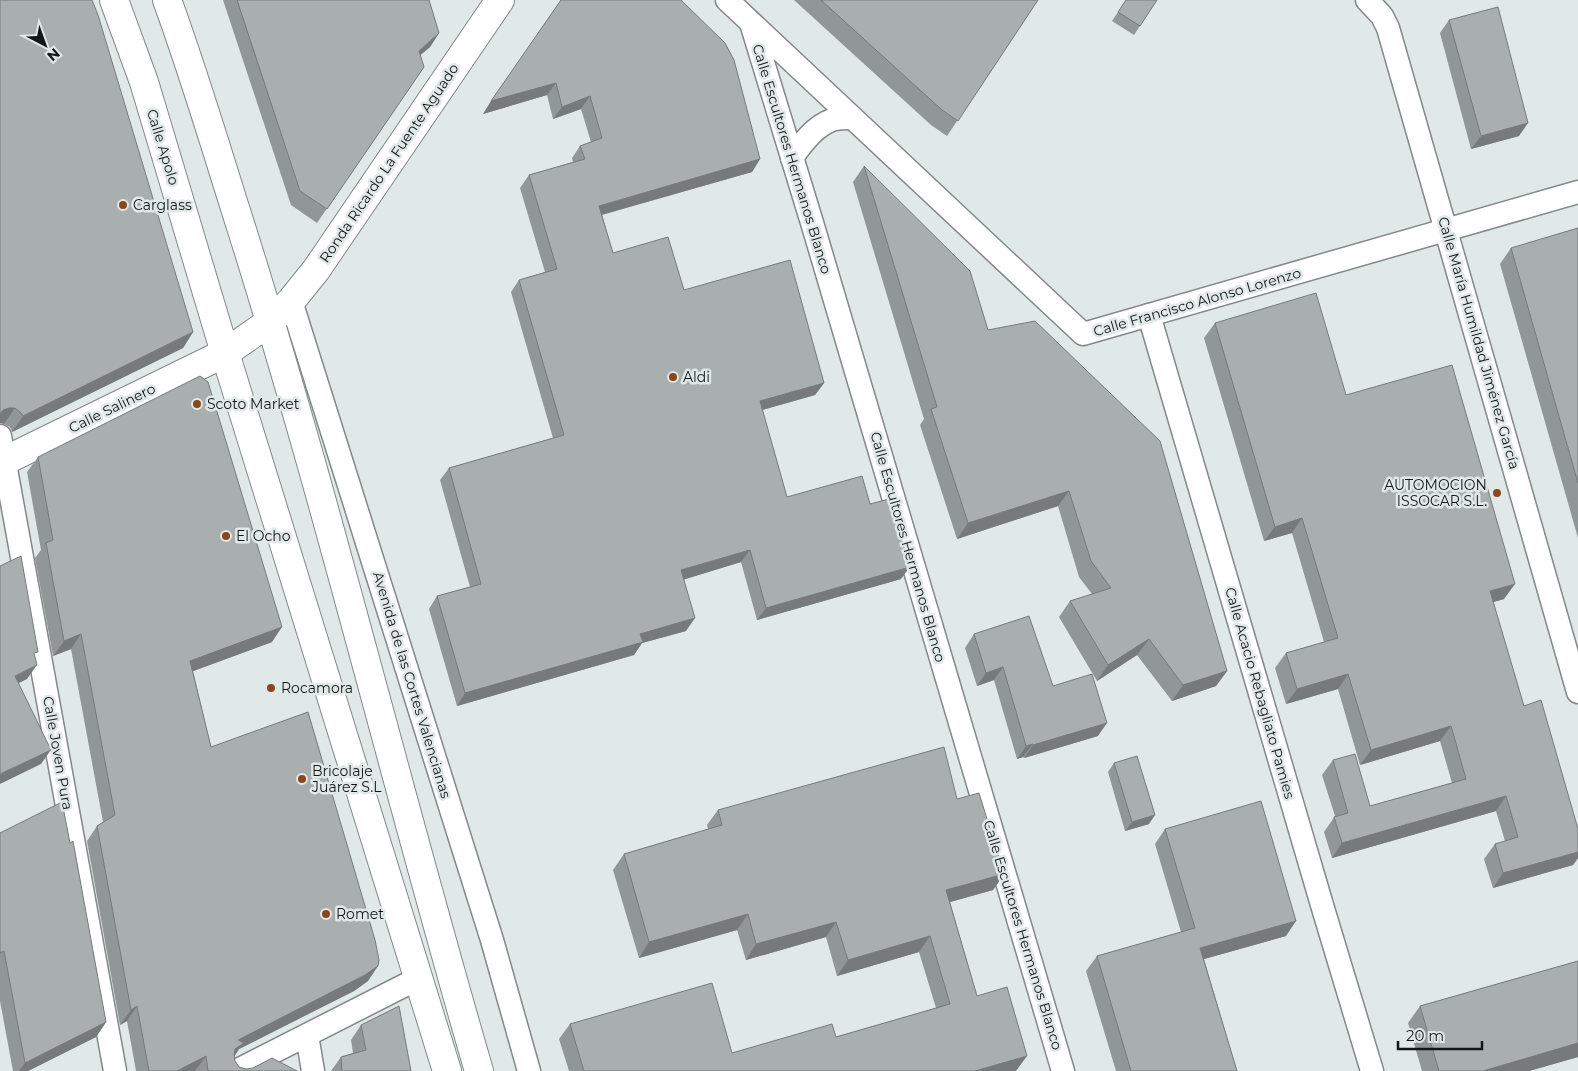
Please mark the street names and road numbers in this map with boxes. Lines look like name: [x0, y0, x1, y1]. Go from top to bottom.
street label: Calle Escultores Hermanos Blanco: [748, 42, 836, 276]
street label: Ronda Ricardo La Fuente Aguado: [315, 60, 463, 266]
street label: Calle Apolo: [143, 107, 183, 187]
street label: Calle María Humildad Jiménez García: [1434, 215, 1524, 471]
street label: Calle Francisco Alonso Lorenzo: [1091, 264, 1303, 340]
street label: Calle Salinero: [66, 379, 159, 437]
street label: Calle Escultores Hermanos Blanco: [866, 430, 950, 665]
street label: Avenida de las Cortes Valencianas: [369, 569, 455, 801]
street label: Calle Acacio Rebagliato Pamies: [1221, 585, 1299, 801]
street label: Calle Joven Pura: [39, 695, 77, 811]
street label: Calle Escultores Hermanos Blanco: [979, 818, 1067, 1052]

